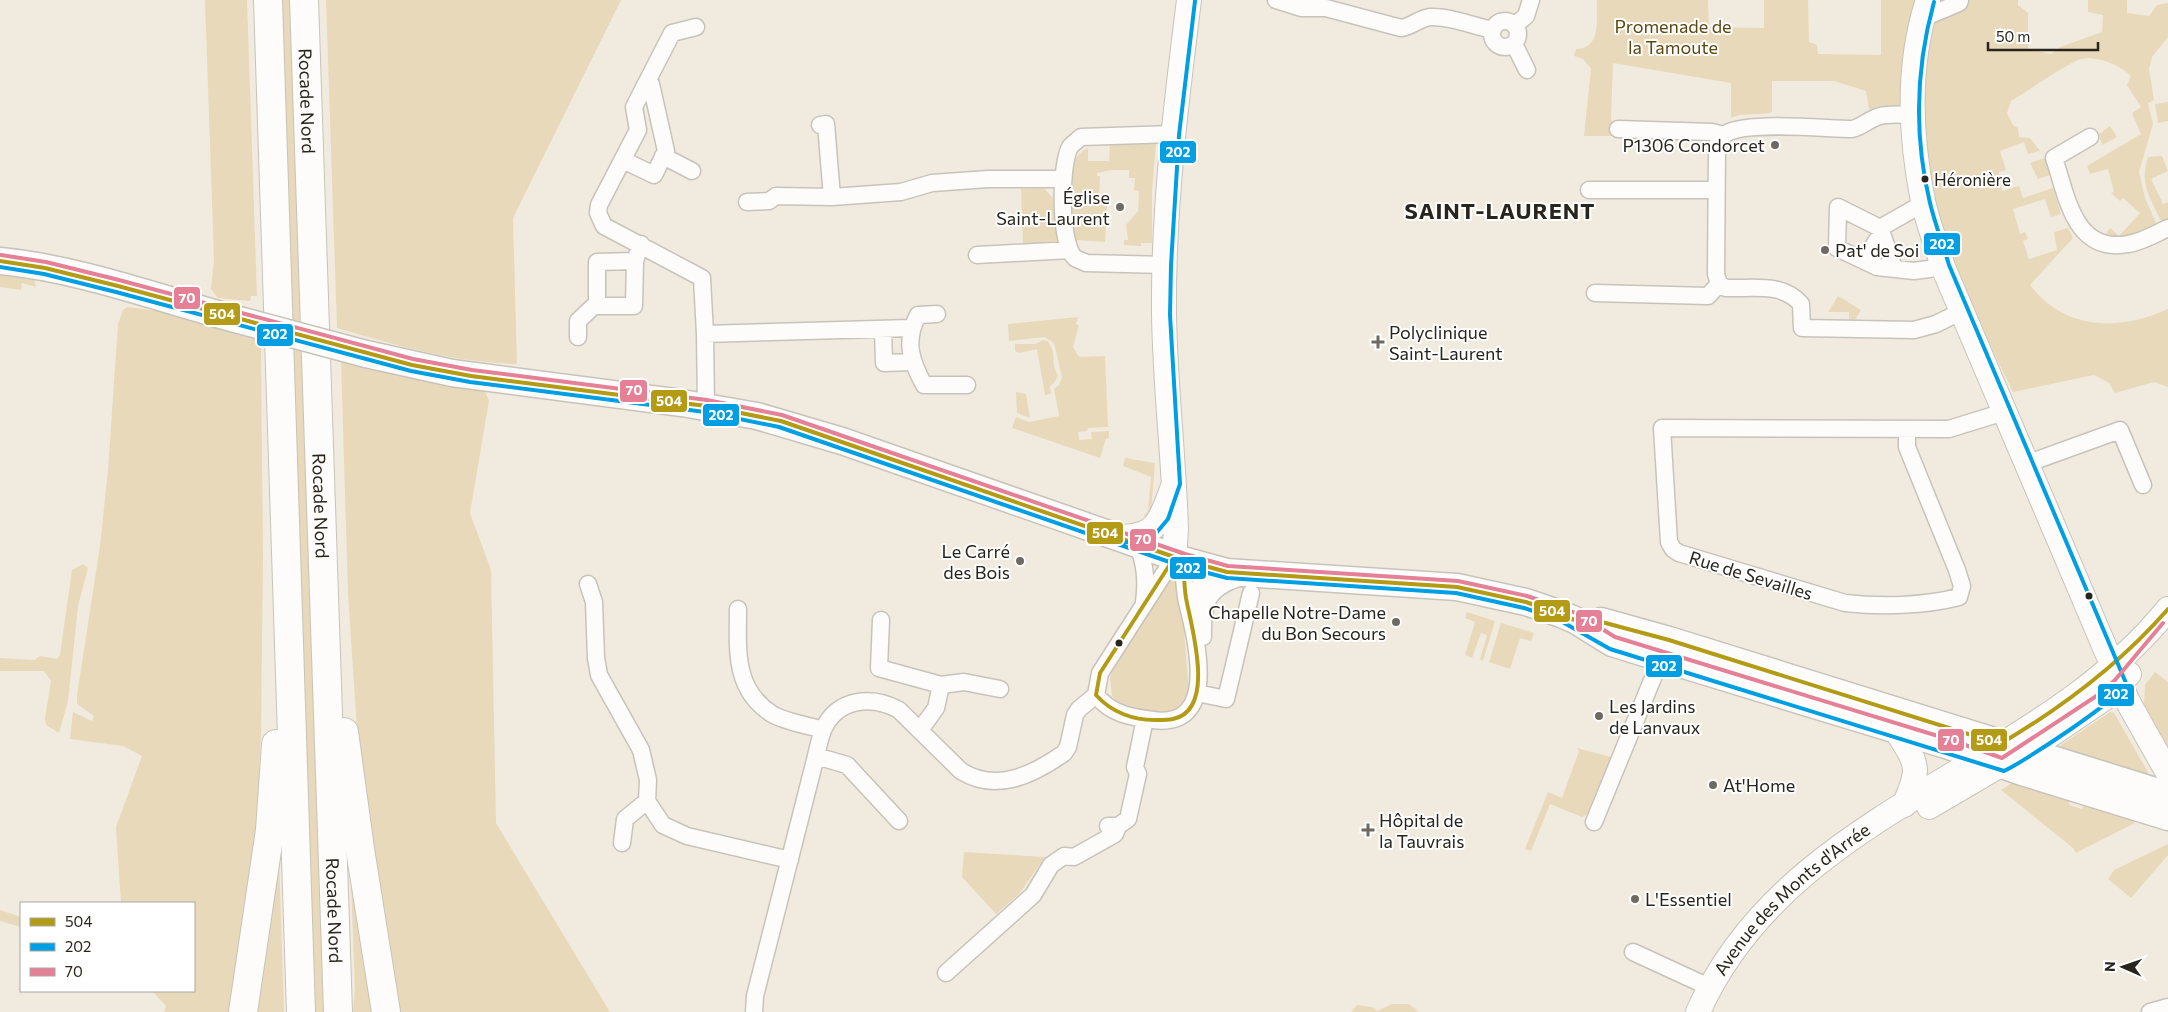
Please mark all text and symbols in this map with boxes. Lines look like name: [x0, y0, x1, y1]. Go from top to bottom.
park label: Promenade de la Tamoute: [1614, 15, 1732, 58]
scale bar: [1988, 20, 2098, 52]
text: 50 m: [1996, 27, 2030, 45]
street label: Rocade Nord: [295, 48, 320, 154]
place label: P1306 Condorcet: [1623, 134, 1765, 156]
marker: P1306 Condorcet: [1769, 139, 1781, 151]
line badge: 202: [1159, 140, 1197, 164]
text: 202: [1165, 143, 1191, 160]
place label: Héronière: [1934, 169, 2011, 190]
marker: Héronière: [1920, 174, 1930, 184]
place label: Église Saint-Laurent: [996, 186, 1110, 229]
district label: SAINT-LAURENT: [1404, 197, 1596, 224]
marker: Église Saint-Laurent: [1114, 201, 1126, 213]
line badge: 202: [1923, 232, 1961, 256]
text: 202: [1929, 235, 1955, 252]
place label: Pat' de Soi: [1835, 239, 1919, 261]
marker: Pat' de Soi: [1819, 244, 1831, 256]
line badge: 70: [173, 286, 201, 310]
text: 70: [179, 289, 195, 306]
line badge: 504: [203, 302, 241, 326]
text: 504: [209, 305, 235, 322]
place label: Polyclinique Saint-Laurent: [1389, 321, 1503, 364]
line badge: 202: [256, 323, 294, 347]
text: 202: [262, 325, 288, 342]
marker: Polyclinique Saint-Laurent: [1371, 335, 1385, 349]
line badge: 70: [619, 379, 648, 403]
text: 70: [626, 381, 642, 398]
line badge: 504: [650, 389, 688, 413]
text: 504: [656, 392, 682, 409]
line badge: 202: [702, 403, 740, 427]
text: 202: [708, 406, 734, 423]
street label: Rocade Nord: [308, 453, 334, 559]
line badge: 504: [1086, 521, 1124, 545]
text: 504: [1092, 524, 1118, 541]
line badge: 70: [1129, 528, 1157, 552]
text: 70: [1135, 530, 1151, 547]
place label: Le Carré des Bois: [941, 540, 1010, 583]
street label: Rue de Sevailles: [1687, 546, 1815, 604]
marker: Le Carré des Bois: [1014, 555, 1026, 567]
line badge: 202: [1169, 556, 1207, 580]
text: 202: [1175, 559, 1201, 576]
unlabelled marker: [2084, 591, 2094, 601]
line badge: 504: [1533, 599, 1571, 623]
place label: Chapelle Notre-Dame du Bon Secours: [1208, 601, 1386, 644]
text: 504: [1539, 602, 1565, 619]
line badge: 70: [1575, 609, 1603, 633]
text: 70: [1581, 612, 1597, 629]
marker: Chapelle Notre-Dame du Bon Secours: [1390, 616, 1402, 628]
unlabelled marker: [1114, 638, 1124, 648]
line badge: 202: [1645, 654, 1683, 678]
text: 202: [1651, 657, 1677, 674]
line badge: 202: [2097, 683, 2135, 707]
text: 202: [2103, 685, 2129, 702]
place label: Les Jardins de Lanvaux: [1609, 695, 1701, 738]
marker: Les Jardins de Lanvaux: [1593, 710, 1605, 722]
line badge: 70: [1937, 728, 1965, 752]
line badge: 504: [1970, 728, 2008, 752]
text: 70: [1943, 731, 1959, 748]
text: 504: [1976, 731, 2002, 748]
place label: At'Home: [1723, 774, 1795, 796]
marker: At'Home: [1707, 779, 1719, 791]
place label: Hôpital de la Tauvrais: [1379, 809, 1464, 852]
street label: Avenue des Monts d'Arrée: [1709, 818, 1874, 979]
marker: Hôpital de la Tauvrais: [1361, 823, 1375, 837]
street label: Rocade Nord: [322, 857, 347, 964]
place label: L'Essentiel: [1645, 888, 1732, 910]
marker: L'Essentiel: [1629, 893, 1641, 905]
legend: [20, 902, 195, 992]
text: 504: [65, 912, 92, 930]
text: 202: [65, 937, 91, 955]
north arrow: [2098, 942, 2148, 992]
text: N: [2101, 961, 2118, 972]
text: 70: [65, 962, 83, 980]

